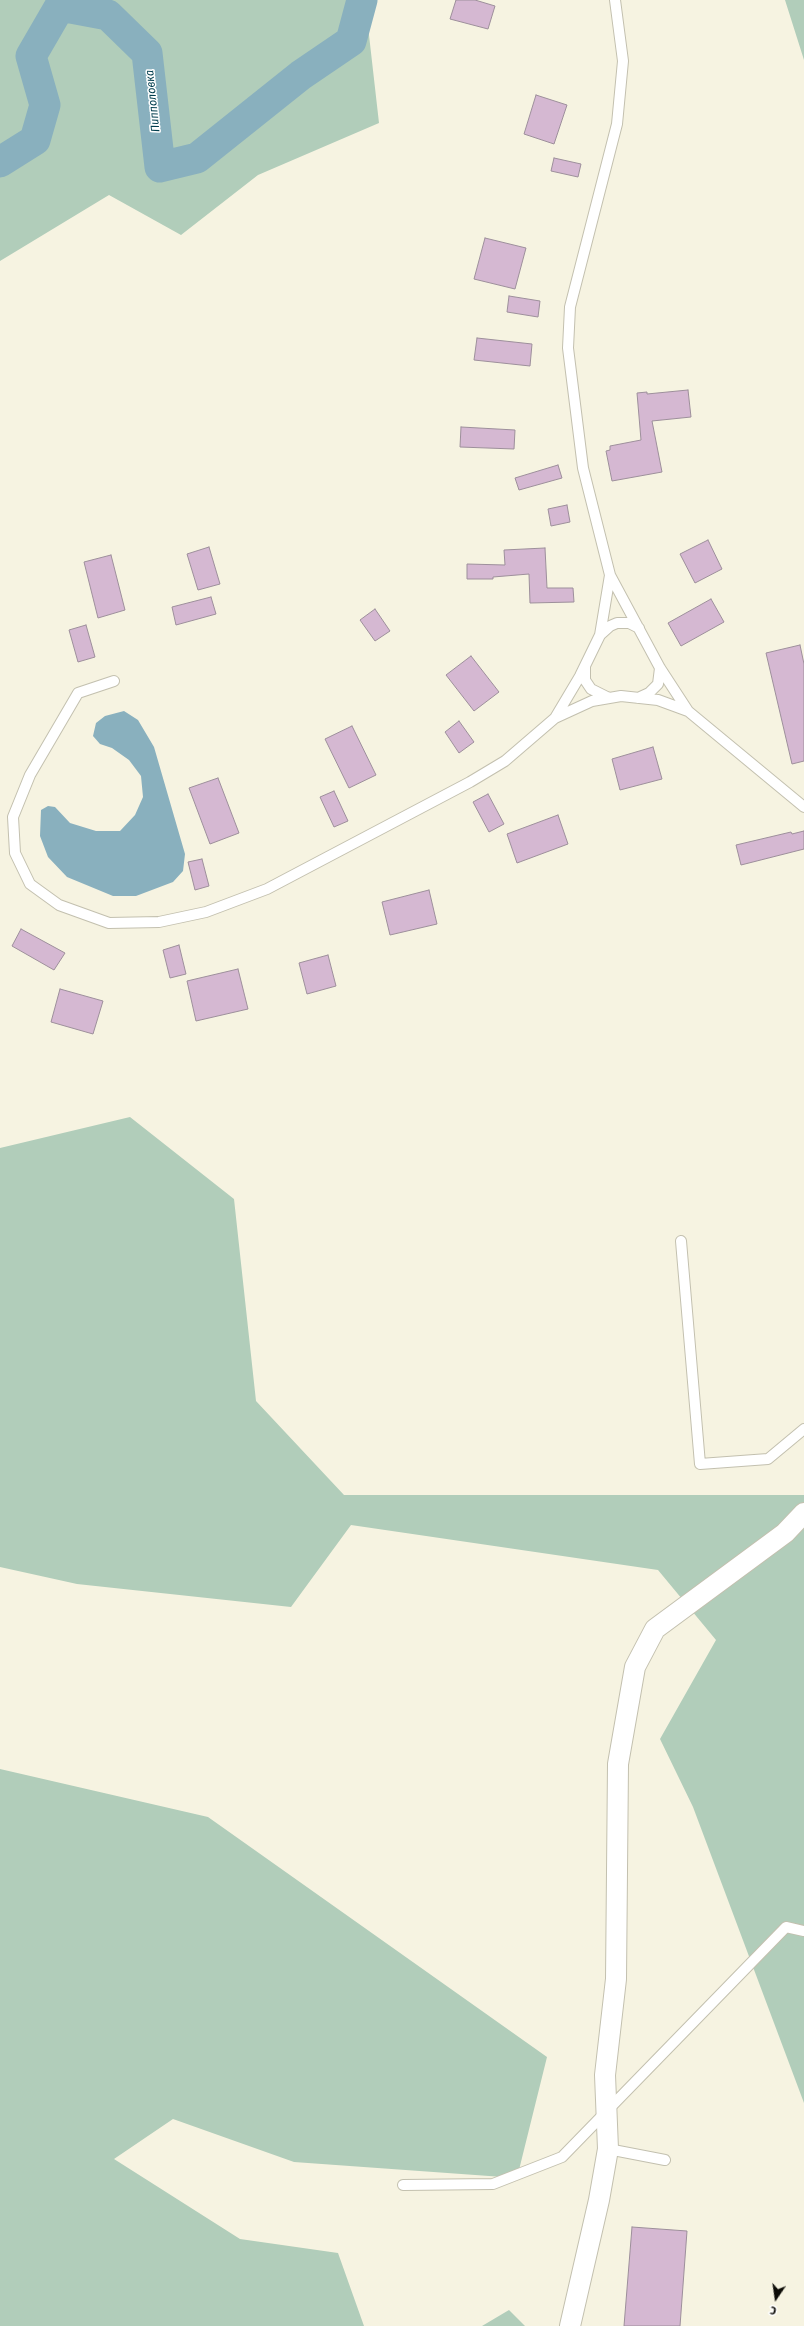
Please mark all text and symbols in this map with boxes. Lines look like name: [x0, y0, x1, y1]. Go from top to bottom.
water label: Пипполовка: [143, 69, 163, 133]
north arrow: [756, 2278, 796, 2318]
text: С: [769, 2303, 777, 2317]

